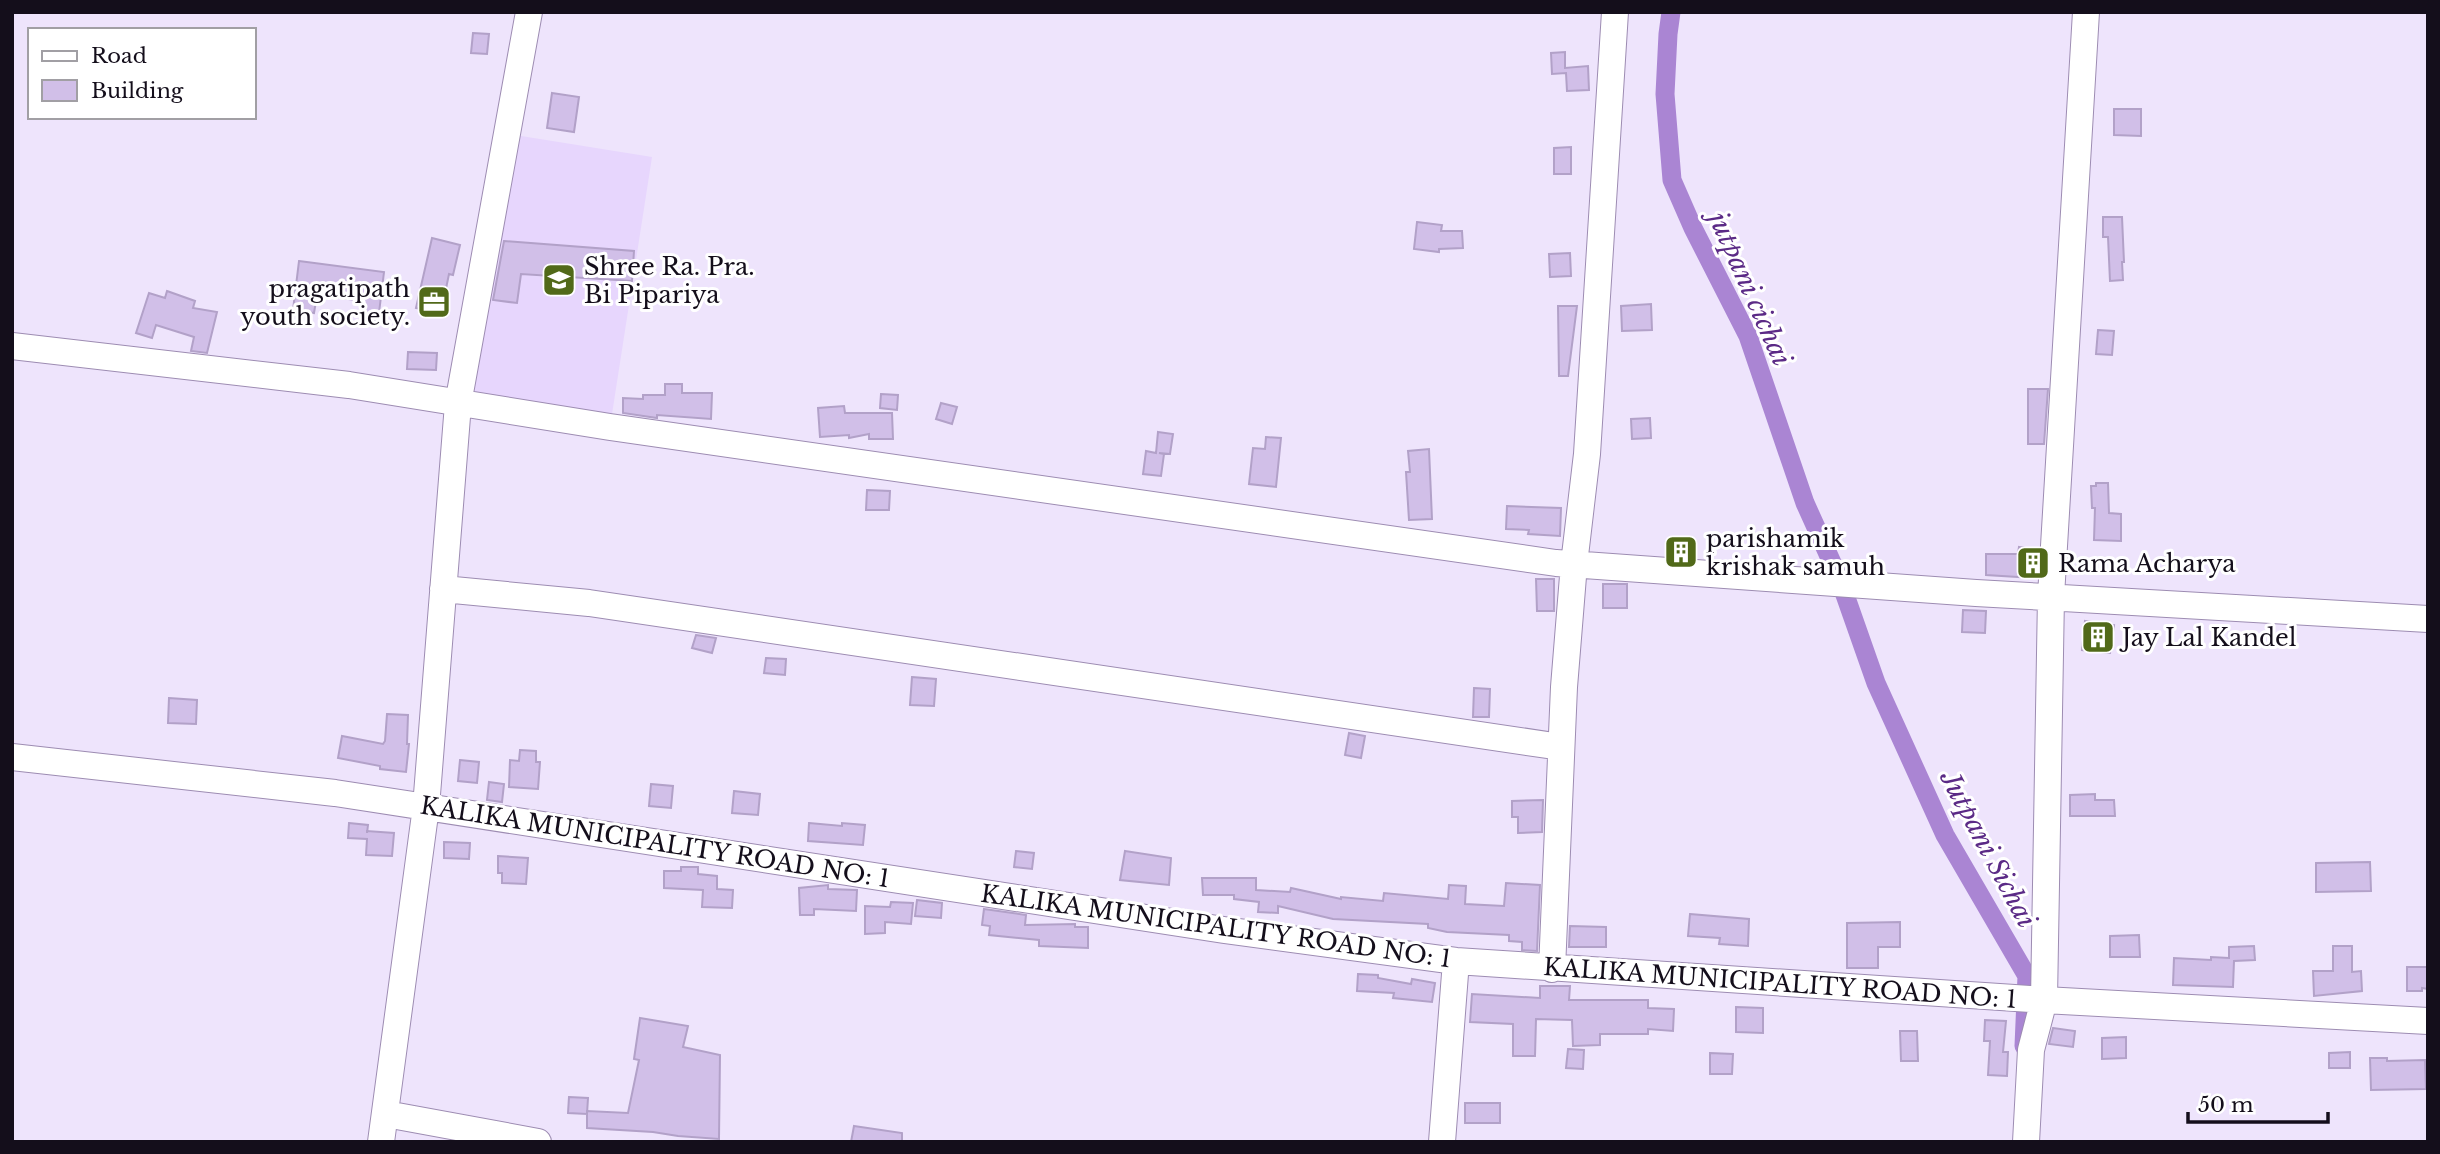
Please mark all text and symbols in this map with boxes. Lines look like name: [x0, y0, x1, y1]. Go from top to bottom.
legend: [28, 28, 256, 119]
text: Road: [91, 43, 147, 69]
text: Building: [91, 78, 184, 104]
water label: jutpani cichai: [1700, 203, 1798, 371]
place label: Shree Ra. Pra. Bi Pipariya: [584, 252, 755, 309]
school or university icon: Shree Ra. Pra. Bi Pipariya: [540, 261, 578, 299]
place label: pragatipath youth society.: [240, 274, 410, 331]
office icon: pragatipath youth society.: [415, 283, 453, 321]
place label: parishamik krishak samuh: [1706, 524, 1885, 581]
building icon: parishamik krishak samuh: [1662, 533, 1700, 571]
building icon: Rama Acharya: [2014, 544, 2052, 582]
place label: Rama Acharya: [2058, 549, 2236, 578]
building icon: Jay Lal Kandel: [2079, 618, 2117, 656]
place label: Jay Lal Kandel: [2119, 623, 2297, 652]
water label: Jutpani Sichai: [1933, 764, 2043, 933]
street label: KALIKA MUNICIPALITY ROAD NO: 1: [418, 791, 892, 893]
street label: KALIKA MUNICIPALITY ROAD NO: 1: [979, 879, 1453, 973]
street label: KALIKA MUNICIPALITY ROAD NO: 1: [1542, 952, 2018, 1014]
scale bar: [2188, 1080, 2328, 1124]
text: 50 m: [2198, 1092, 2254, 1118]

